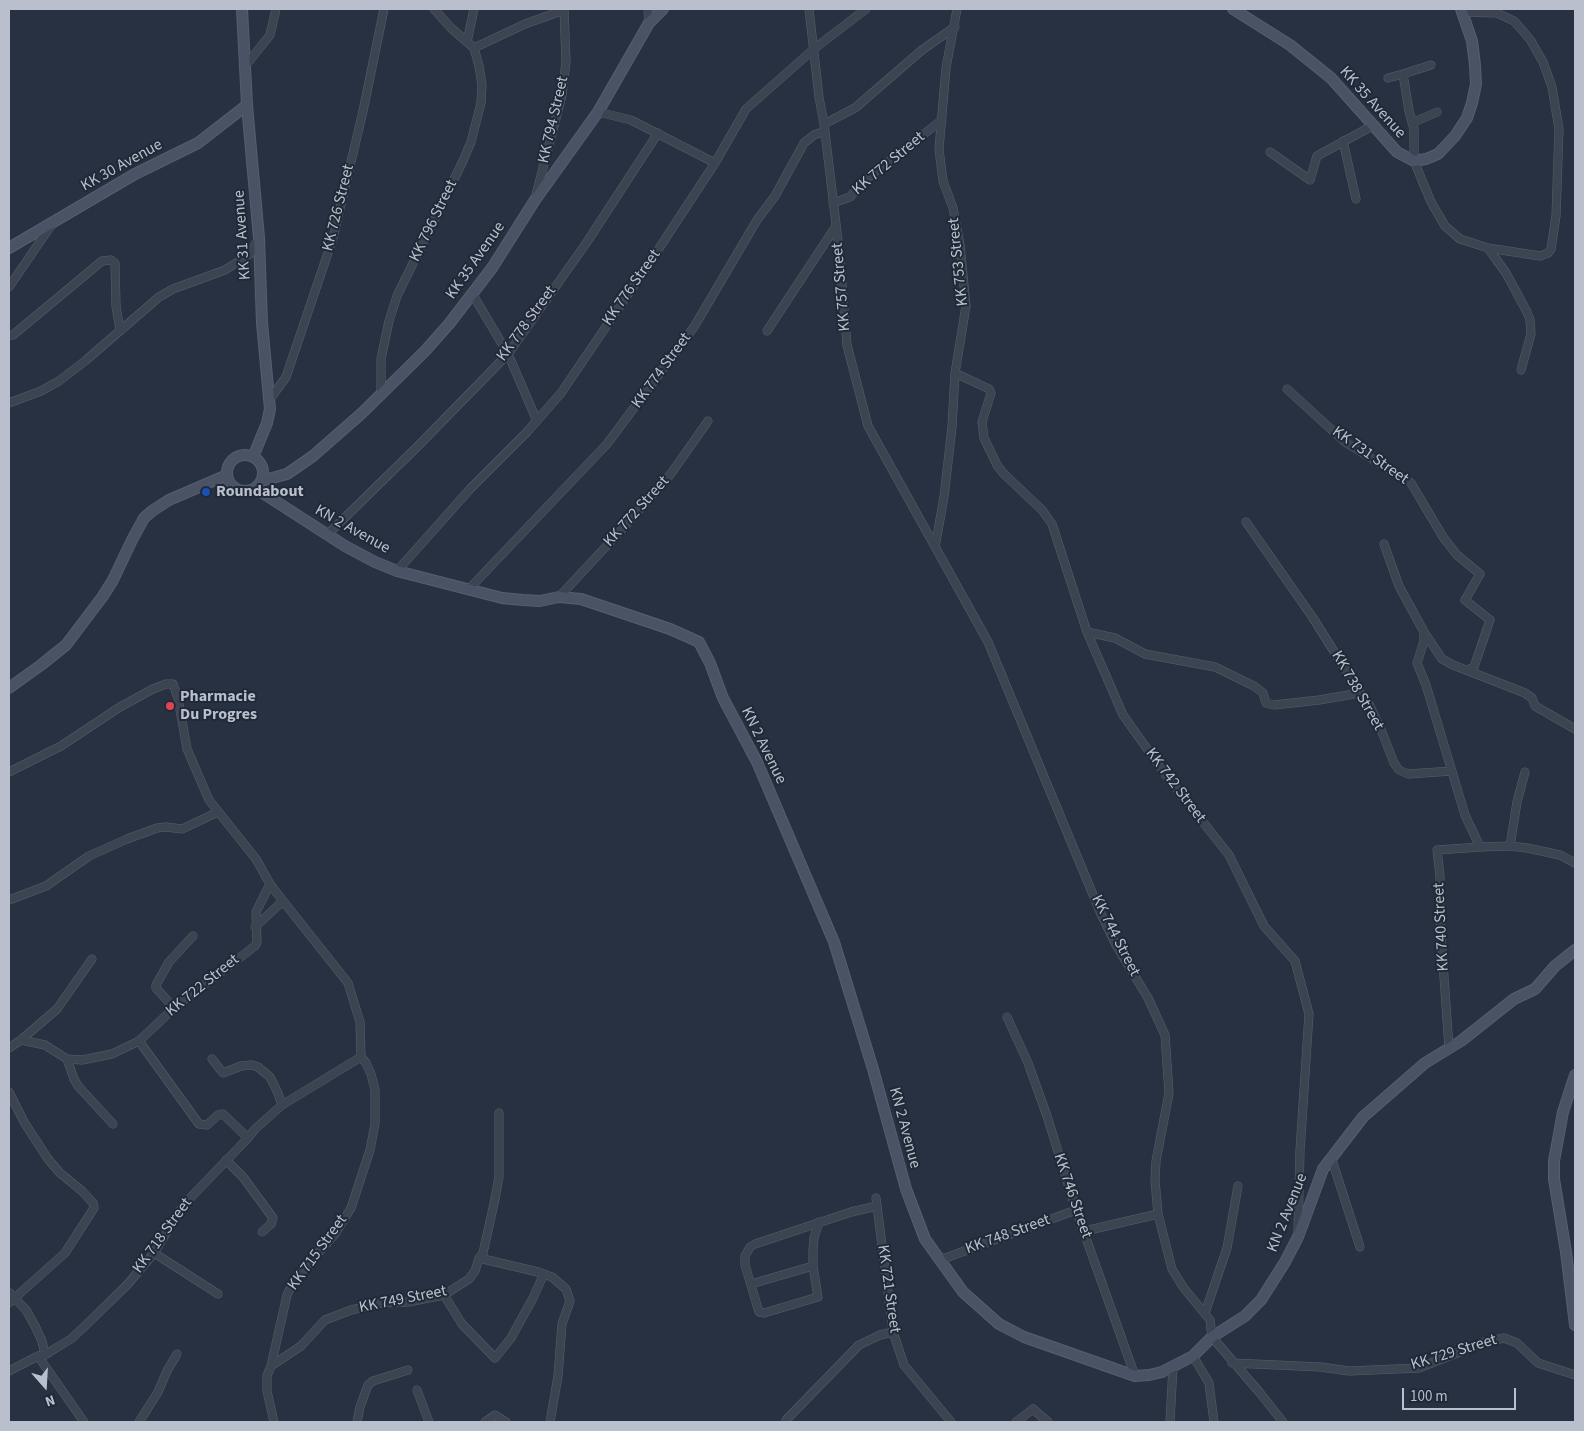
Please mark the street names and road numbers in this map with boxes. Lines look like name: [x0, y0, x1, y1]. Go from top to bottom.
street label: KK 35 Avenue: [1335, 63, 1409, 143]
street label: KK 794 Street: [535, 75, 573, 165]
street label: KK 772 Street: [849, 128, 929, 200]
street label: KK 30 Avenue: [78, 136, 166, 196]
street label: KK 726 Street: [319, 163, 359, 253]
street label: KK 796 Street: [406, 177, 462, 265]
street label: KK 31 Avenue: [230, 189, 256, 281]
street label: KK 753 Street: [945, 217, 973, 307]
street label: KK 35 Avenue: [442, 219, 510, 303]
street label: KK 757 Street: [829, 242, 855, 332]
street label: KK 776 Street: [599, 246, 665, 330]
street label: KK 778 Street: [493, 282, 561, 366]
street label: KK 774 Street: [628, 329, 696, 413]
street label: KK 731 Street: [1328, 423, 1412, 489]
street label: KK 772 Street: [600, 473, 674, 551]
street label: KN 2 Avenue: [311, 501, 393, 559]
street label: KK 738 Street: [1326, 648, 1388, 734]
street label: KN 2 Avenue: [736, 704, 790, 788]
street label: KK 742 Street: [1141, 745, 1209, 827]
street label: KK 740 Street: [1430, 882, 1454, 972]
street label: KK 744 Street: [1086, 892, 1144, 980]
street label: KK 722 Street: [162, 951, 244, 1021]
street label: KN 2 Avenue: [884, 1085, 924, 1171]
street label: KK 746 Street: [1048, 1151, 1096, 1241]
street label: KN 2 Avenue: [1264, 1171, 1312, 1255]
street label: KK 718 Street: [129, 1194, 197, 1278]
street label: KK 715 Street: [284, 1211, 352, 1295]
street label: KK 748 Street: [963, 1211, 1053, 1259]
street label: KK 721 Street: [872, 1244, 904, 1334]
street label: KK 749 Street: [358, 1282, 448, 1318]
street label: KK 729 Street: [1409, 1331, 1499, 1375]

